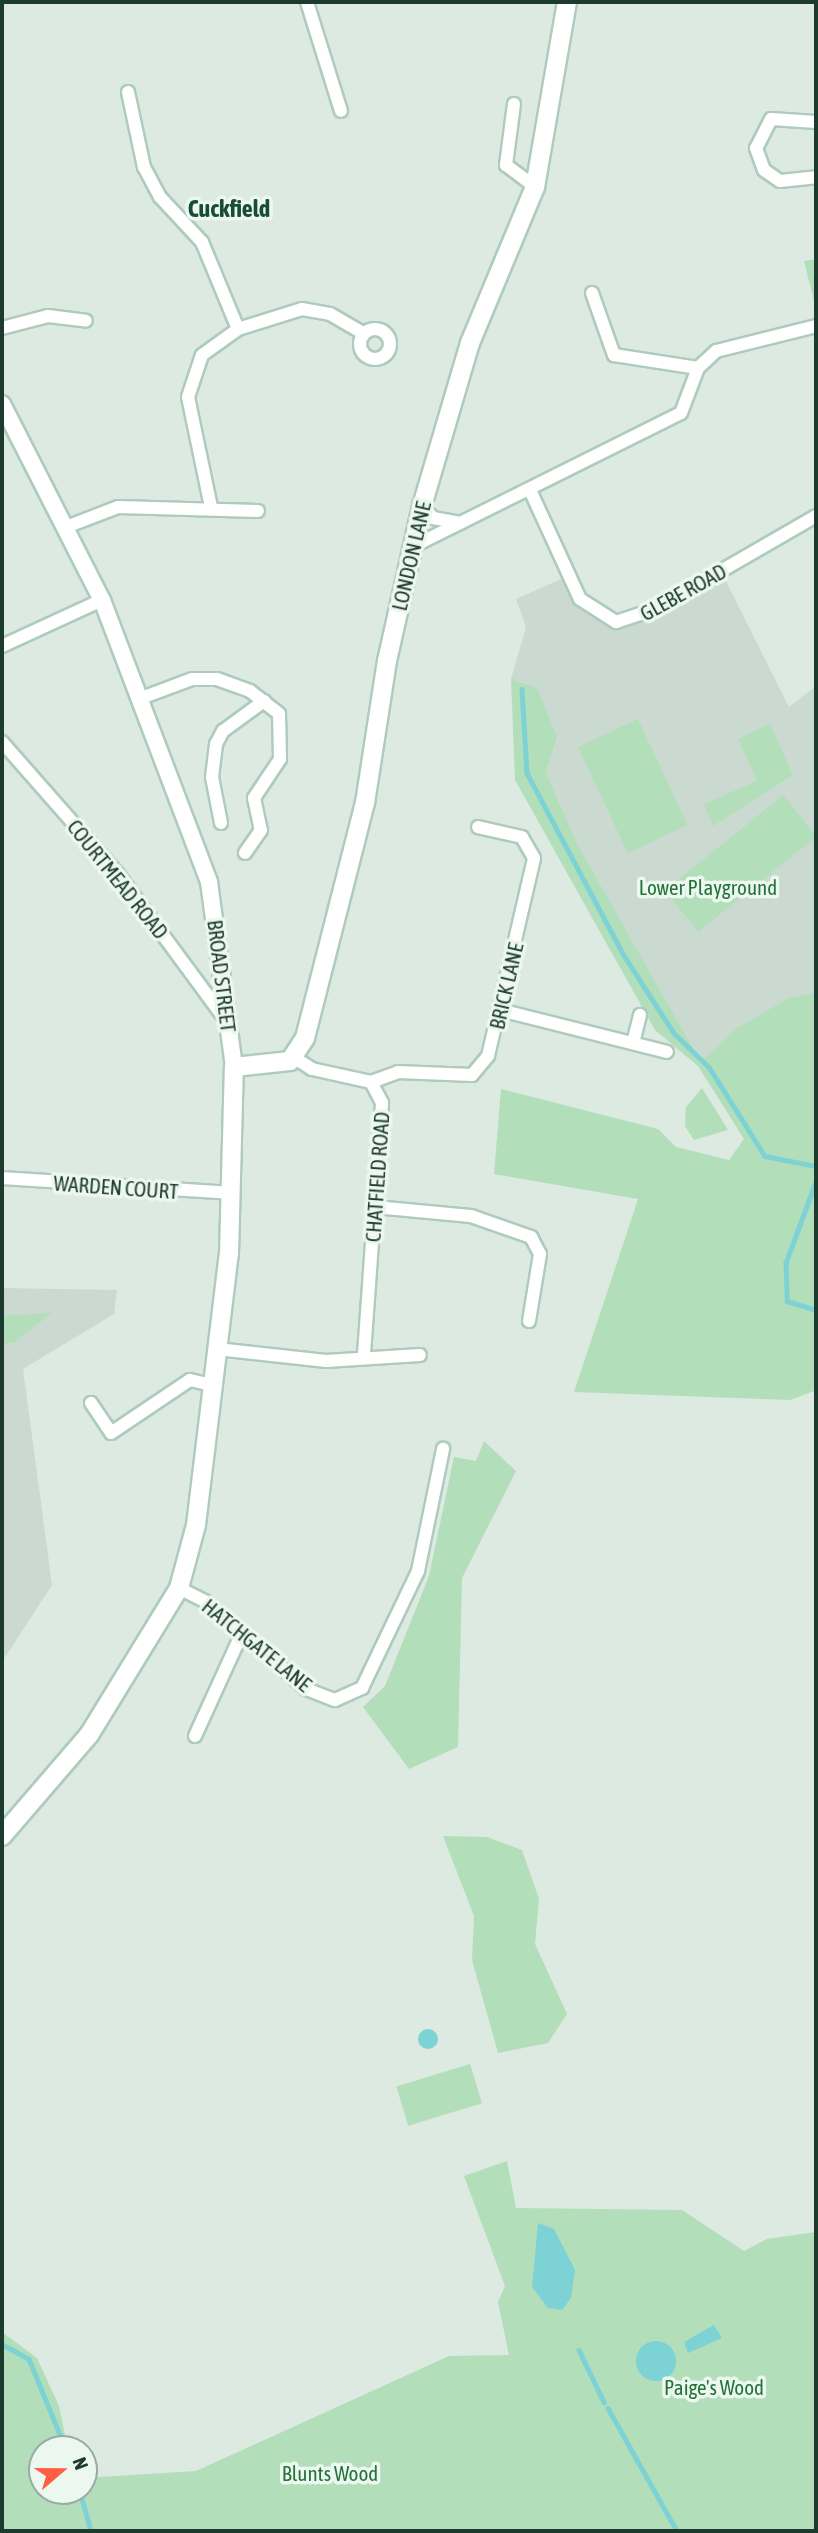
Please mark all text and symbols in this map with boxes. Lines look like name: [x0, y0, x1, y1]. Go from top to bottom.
district label: Cuckfield: [188, 195, 270, 223]
street label: LONDON LANE: [386, 499, 436, 613]
street label: GLEBE ROAD: [636, 558, 730, 626]
street label: COURTMEAD ROAD: [62, 814, 174, 944]
park label: Lower Playground: [639, 874, 777, 900]
street label: BROAD STREET: [203, 918, 241, 1034]
street label: BRICK LANE: [484, 940, 528, 1032]
street label: CHATFIELD ROAD: [360, 1111, 394, 1243]
street label: WARDEN COURT: [53, 1170, 179, 1204]
street label: HATCHGATE LANE: [197, 1593, 317, 1697]
park label: Paige's Wood: [664, 2374, 764, 2400]
north arrow: [28, 2435, 98, 2505]
text: N: [69, 2454, 93, 2473]
park label: Blunts Wood: [282, 2460, 378, 2486]

